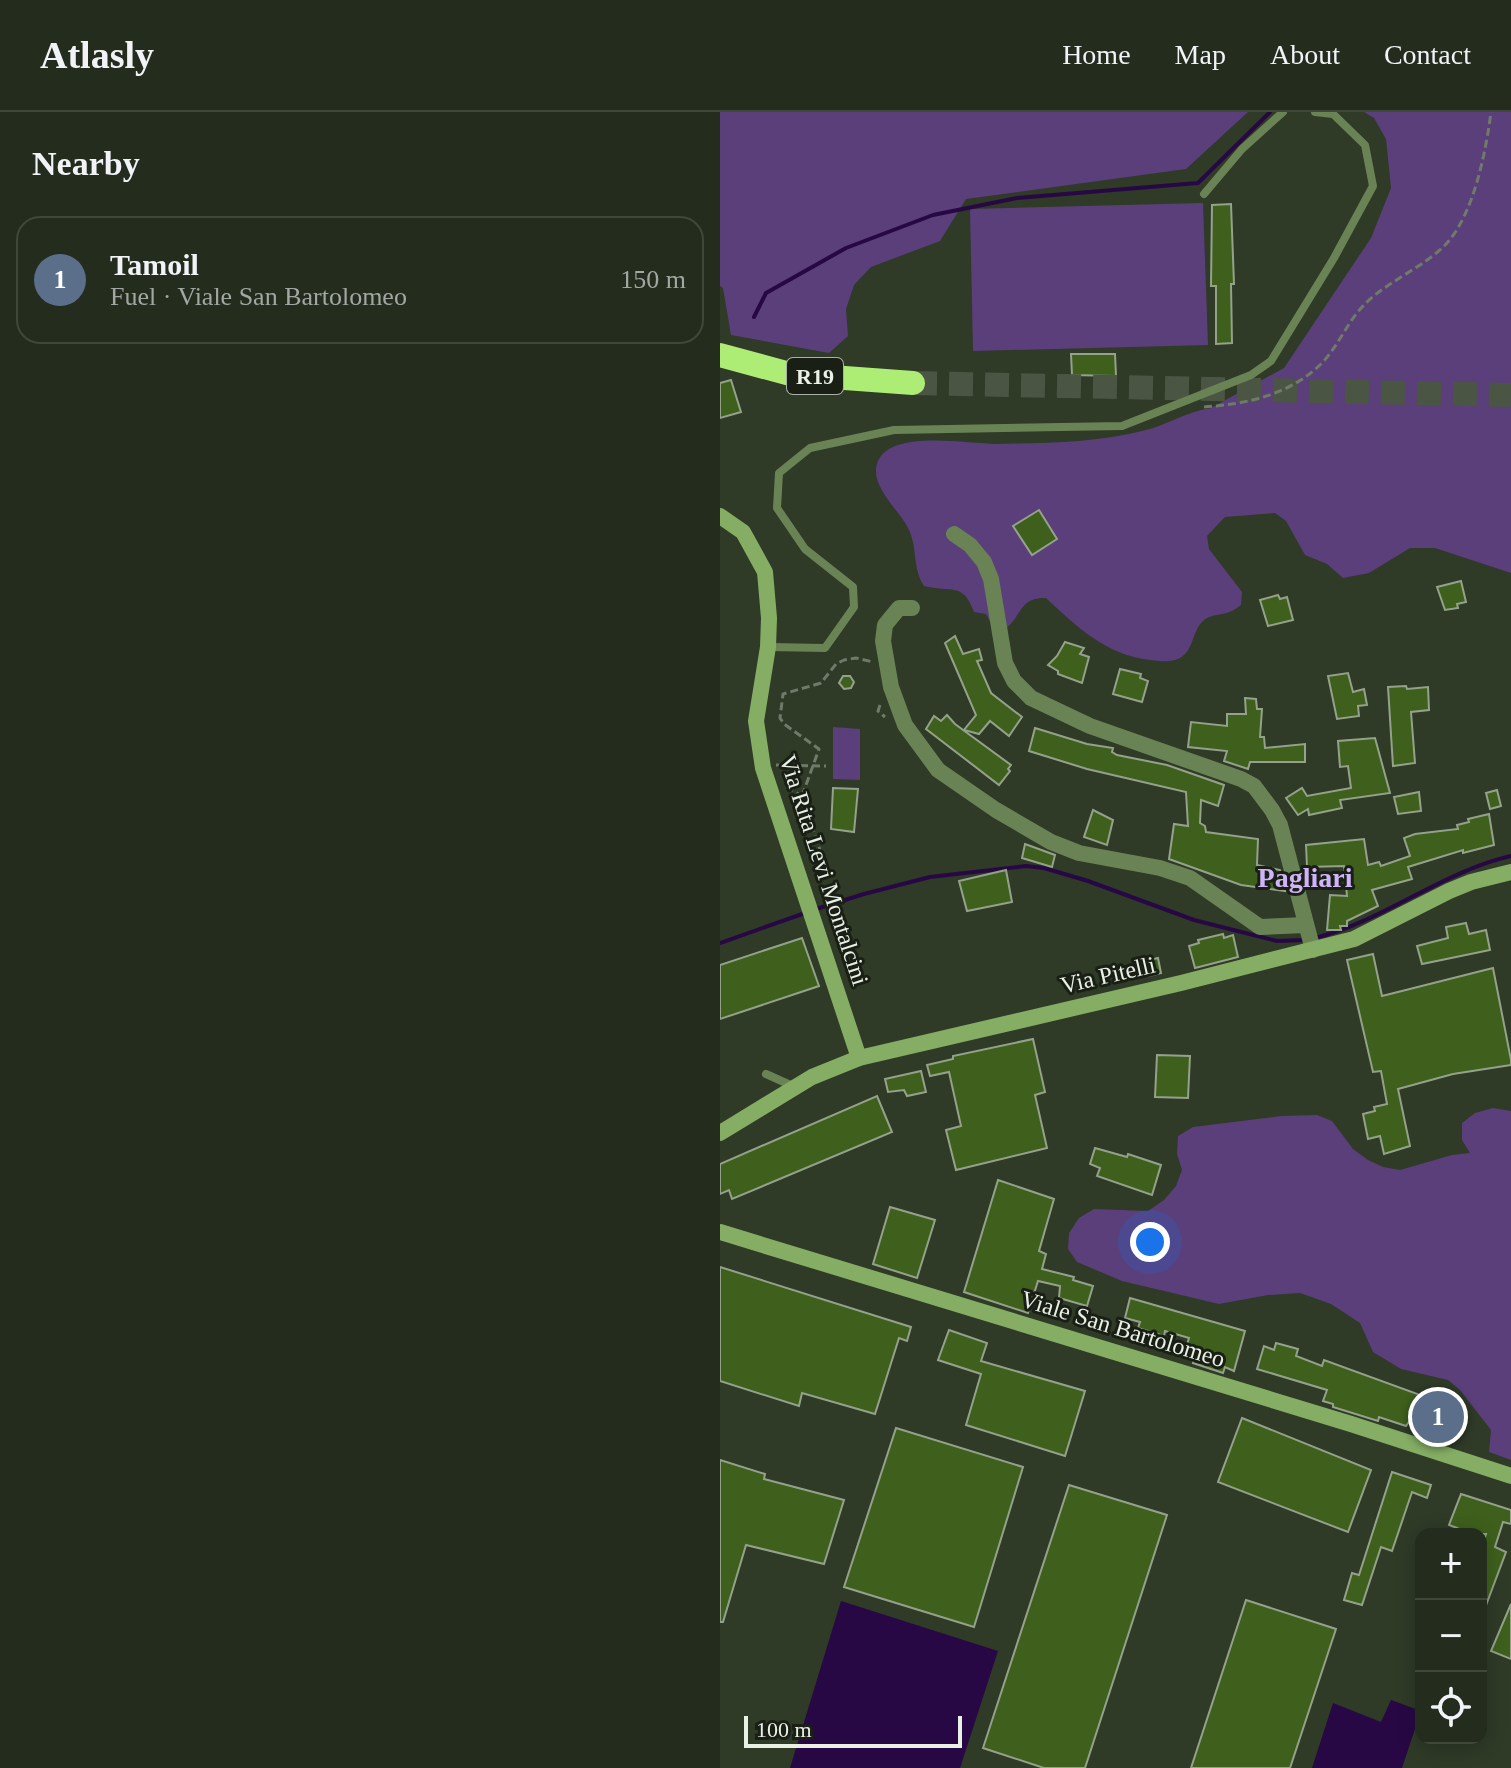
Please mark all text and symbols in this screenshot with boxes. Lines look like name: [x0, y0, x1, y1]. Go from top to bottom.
text: Atlasly: [40, 34, 154, 76]
text: Home: [1062, 39, 1131, 70]
text: Map: [1175, 39, 1226, 70]
text: About: [1270, 39, 1340, 70]
text: Contact: [1384, 39, 1471, 70]
text: Nearby: [32, 145, 140, 182]
text: Tamoil: [110, 248, 199, 281]
text: 1: [54, 265, 67, 294]
text: 150 m: [620, 265, 686, 294]
text: Fuel · Viale San Bartolomeo: [110, 282, 407, 311]
road number: R19: [787, 358, 843, 394]
street label: Via Rita Levi Montalcini: [774, 752, 874, 989]
district label: Pagliari: [1258, 862, 1353, 893]
street label: Via Pitelli: [1058, 951, 1158, 999]
your location: [1130, 1222, 1170, 1262]
street label: Viale San Bartolomeo: [1018, 1286, 1228, 1372]
pin: 1: [1412, 1387, 1464, 1447]
map controls: [1415, 1528, 1487, 1744]
button: +: [1415, 1528, 1487, 1600]
button: −: [1415, 1600, 1487, 1672]
button: locate: [1415, 1672, 1487, 1744]
scale bar: [744, 1712, 962, 1748]
text: 100 m: [756, 1717, 812, 1742]

